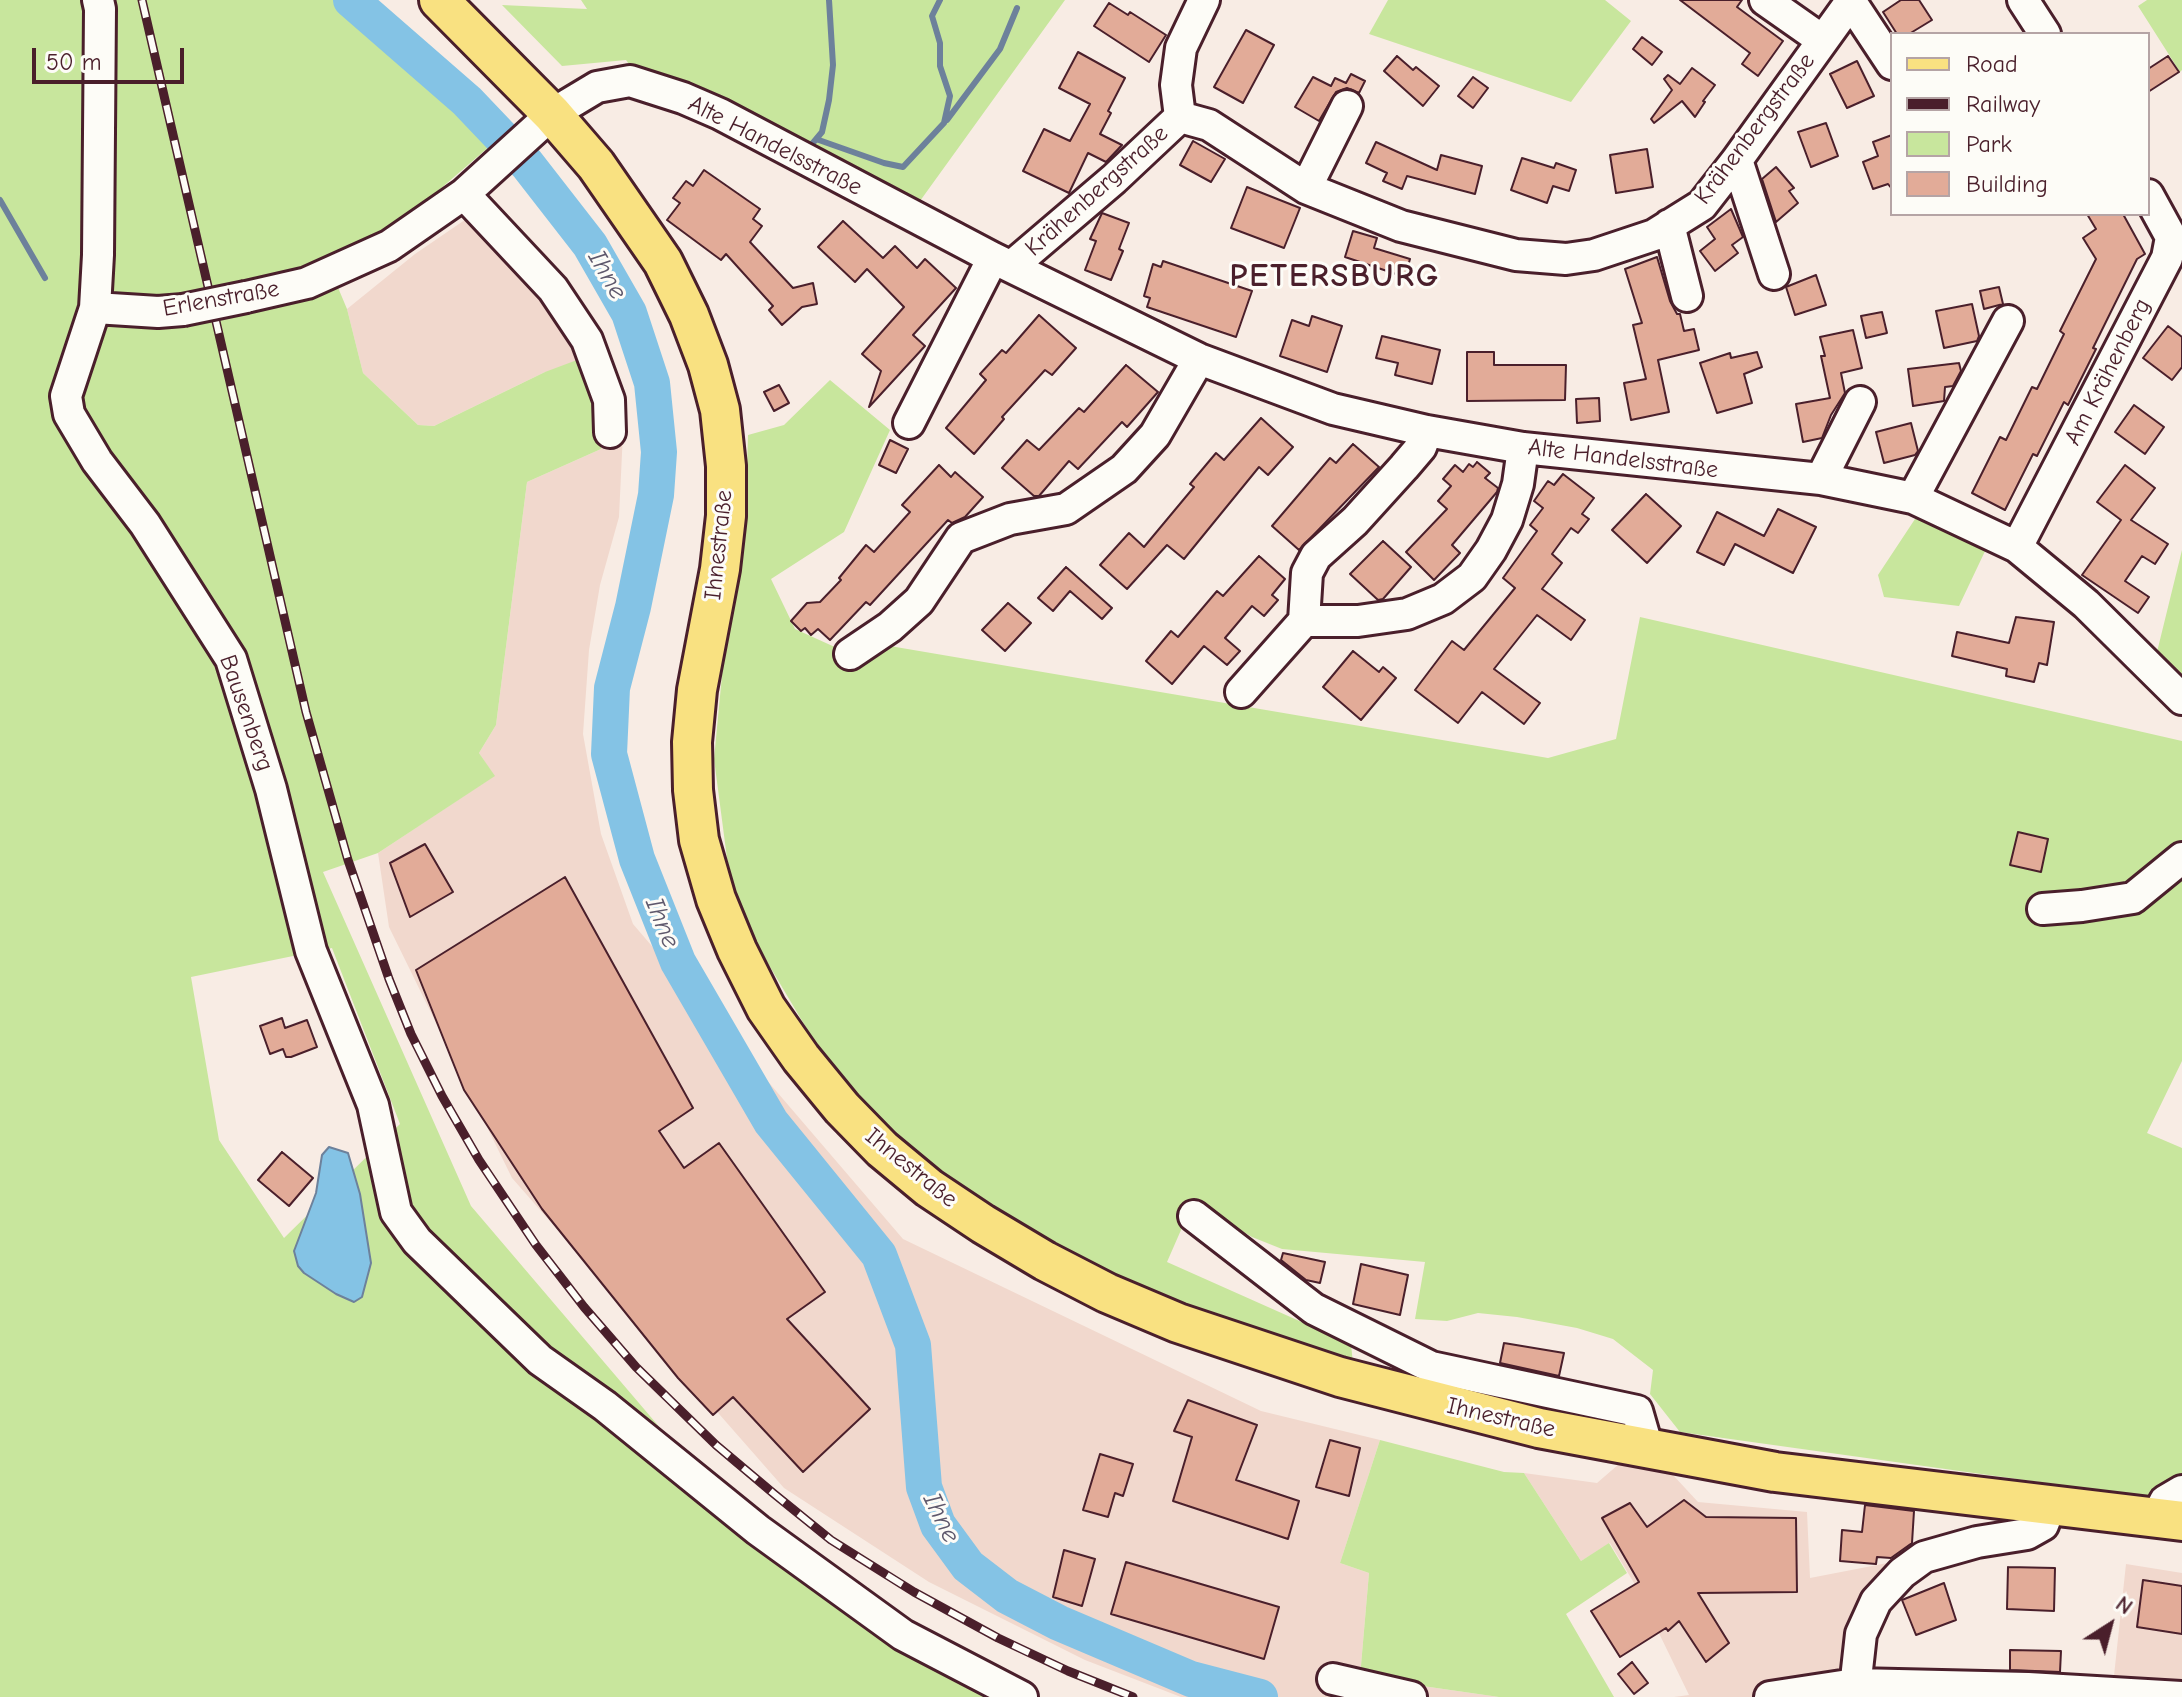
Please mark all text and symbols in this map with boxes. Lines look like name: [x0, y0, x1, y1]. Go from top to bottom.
scale bar: [36, 32, 188, 82]
legend: [1890, 32, 2150, 216]
text: 50 m: [46, 48, 102, 76]
street label: Krähenbergstraße: [1689, 48, 1821, 210]
text: Road: [1966, 50, 2018, 78]
street label: Alte Handelsstraße: [683, 90, 867, 202]
text: Railway: [1966, 90, 2040, 118]
street label: Krähenbergstraße: [1020, 119, 1174, 263]
text: Park: [1966, 130, 2012, 158]
text: Building: [1966, 170, 2048, 198]
water label: Ihne: [581, 245, 633, 305]
district label: PETERSBURG: [1230, 258, 1440, 296]
street label: Erlenstraße: [161, 275, 281, 323]
street label: Am Krähenberg: [2059, 294, 2157, 450]
street label: Alte Handelsstraße: [1526, 433, 1720, 485]
street label: Ihnestraße: [699, 489, 739, 601]
street label: Bausenberg: [213, 651, 279, 775]
water label: Ihne: [638, 893, 686, 953]
street label: Ihnestraße: [859, 1122, 963, 1214]
street label: Ihnestraße: [1444, 1392, 1558, 1444]
water label: Ihne: [916, 1488, 966, 1548]
north arrow: [2070, 1585, 2150, 1665]
text: N: [2111, 1591, 2138, 1620]

